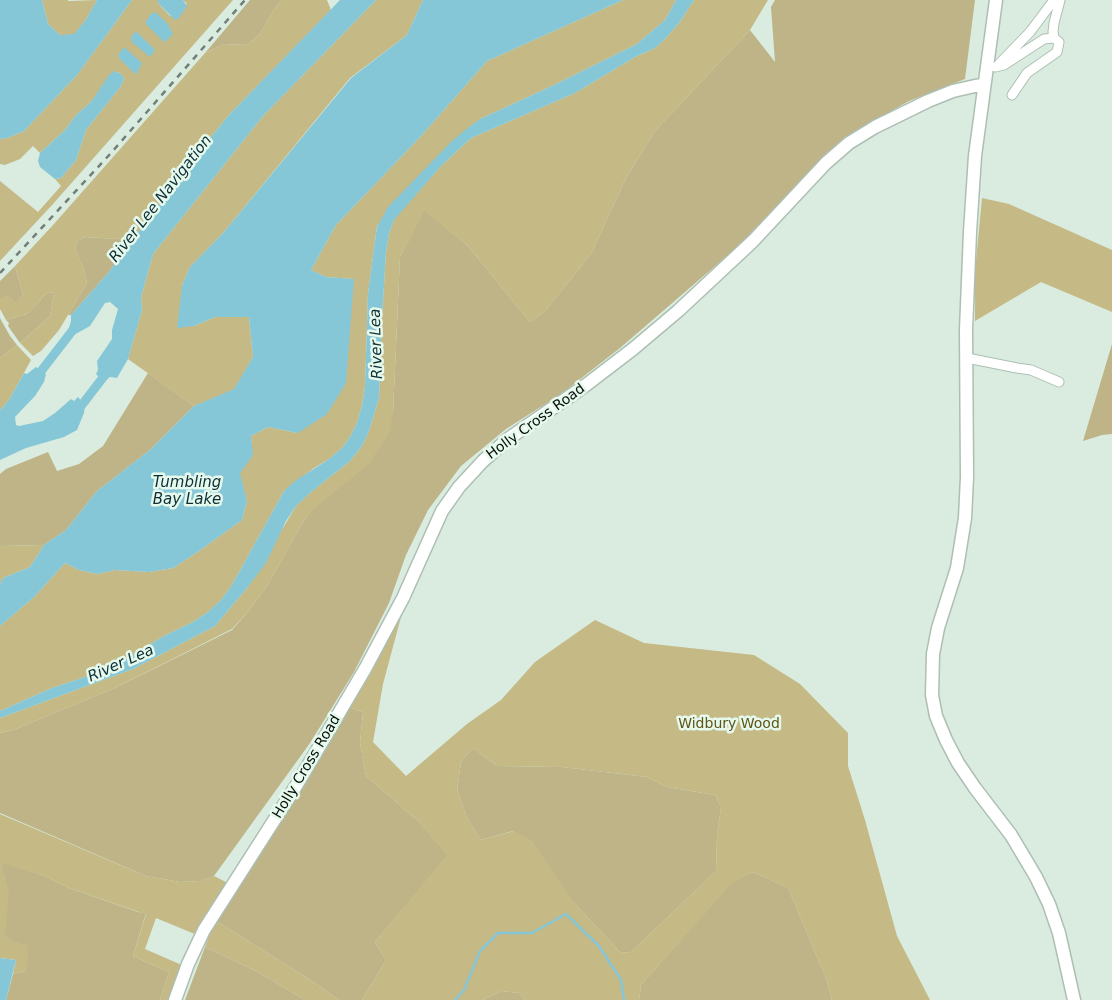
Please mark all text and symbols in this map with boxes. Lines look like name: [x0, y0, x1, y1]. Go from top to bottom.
water label: River Lee Navigation: [106, 132, 216, 266]
water label: River Lea: [367, 309, 387, 379]
street label: Holly Cross Road: [484, 381, 588, 463]
water label: Tumbling Bay Lake: [153, 474, 221, 509]
water label: River Lea: [85, 641, 157, 687]
street label: Holly Cross Road: [270, 712, 344, 822]
park label: Widbury Wood: [678, 716, 780, 732]

